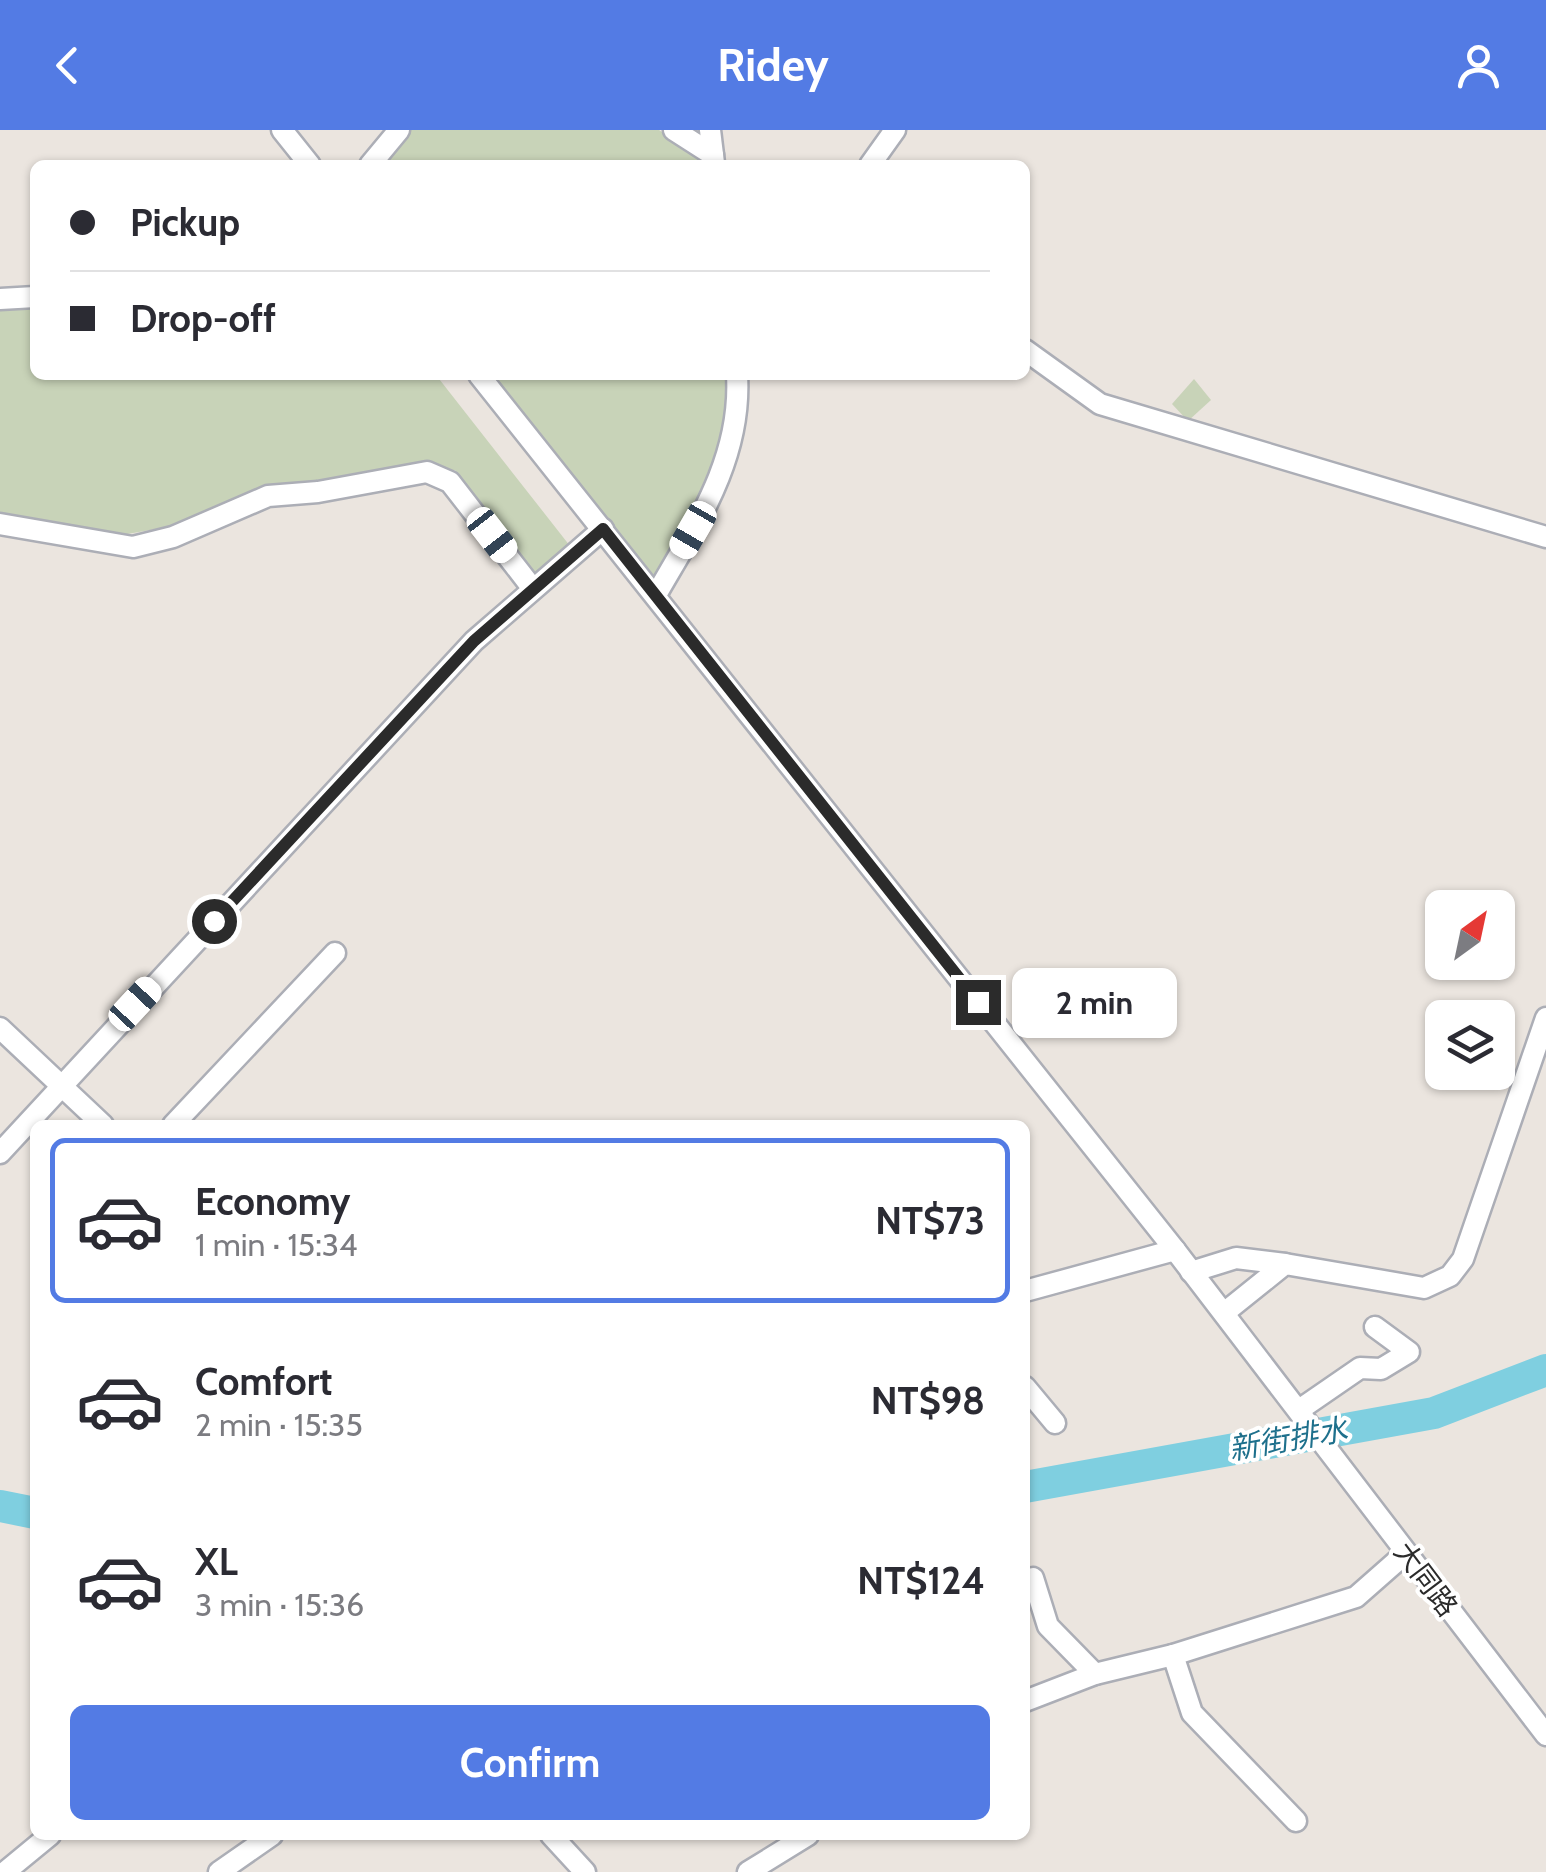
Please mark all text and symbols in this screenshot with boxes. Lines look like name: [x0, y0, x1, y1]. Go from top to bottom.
icon: back: [40, 38, 95, 93]
text: Ridey: [717, 38, 829, 92]
icon: person: [1451, 38, 1506, 93]
text: Pickup: [130, 199, 240, 246]
text: Drop-off: [130, 295, 276, 342]
car: [665, 497, 721, 563]
car: [462, 502, 522, 568]
north arrow: [1425, 890, 1515, 980]
map controls: [1425, 890, 1515, 1090]
route start: [192, 899, 237, 944]
callout: 2 min: [1013, 967, 1178, 1037]
car: [104, 972, 166, 1036]
route end: [956, 980, 1001, 1025]
text: 2 min: [1056, 983, 1133, 1022]
button: layers: [1425, 1000, 1515, 1090]
icon: car: [75, 1176, 165, 1266]
text: Economy: [195, 1178, 350, 1225]
text: NT$73: [875, 1197, 985, 1244]
text: 1 min · 15:34: [195, 1225, 358, 1264]
icon: car: [75, 1356, 165, 1446]
text: Comfort: [195, 1358, 332, 1405]
text: NT$98: [871, 1377, 985, 1424]
text: 2 min · 15:35: [195, 1405, 363, 1444]
water label: 新街排水: [1226, 1410, 1352, 1468]
street label: 大同路: [1387, 1535, 1465, 1623]
icon: car: [75, 1536, 165, 1626]
text: XL: [195, 1538, 238, 1585]
text: NT$124: [857, 1557, 985, 1604]
text: 3 min · 15:36: [195, 1585, 364, 1624]
button: Confirm: [70, 1705, 990, 1820]

